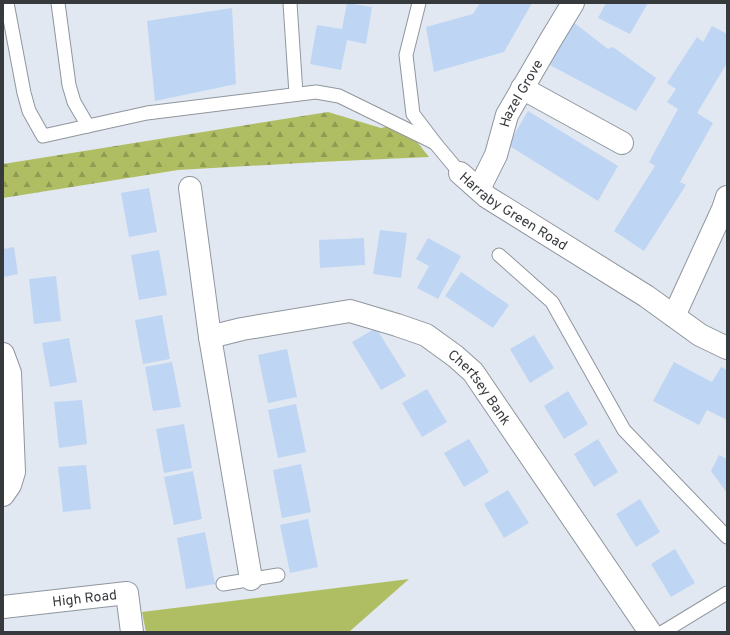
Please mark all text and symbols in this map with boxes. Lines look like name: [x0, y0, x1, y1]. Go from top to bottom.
street label: Hazel Grove: [497, 57, 547, 129]
street label: Harraby Green Road: [455, 169, 570, 255]
street label: Chertsey Bank: [444, 347, 514, 429]
street label: High Road: [51, 587, 118, 611]

